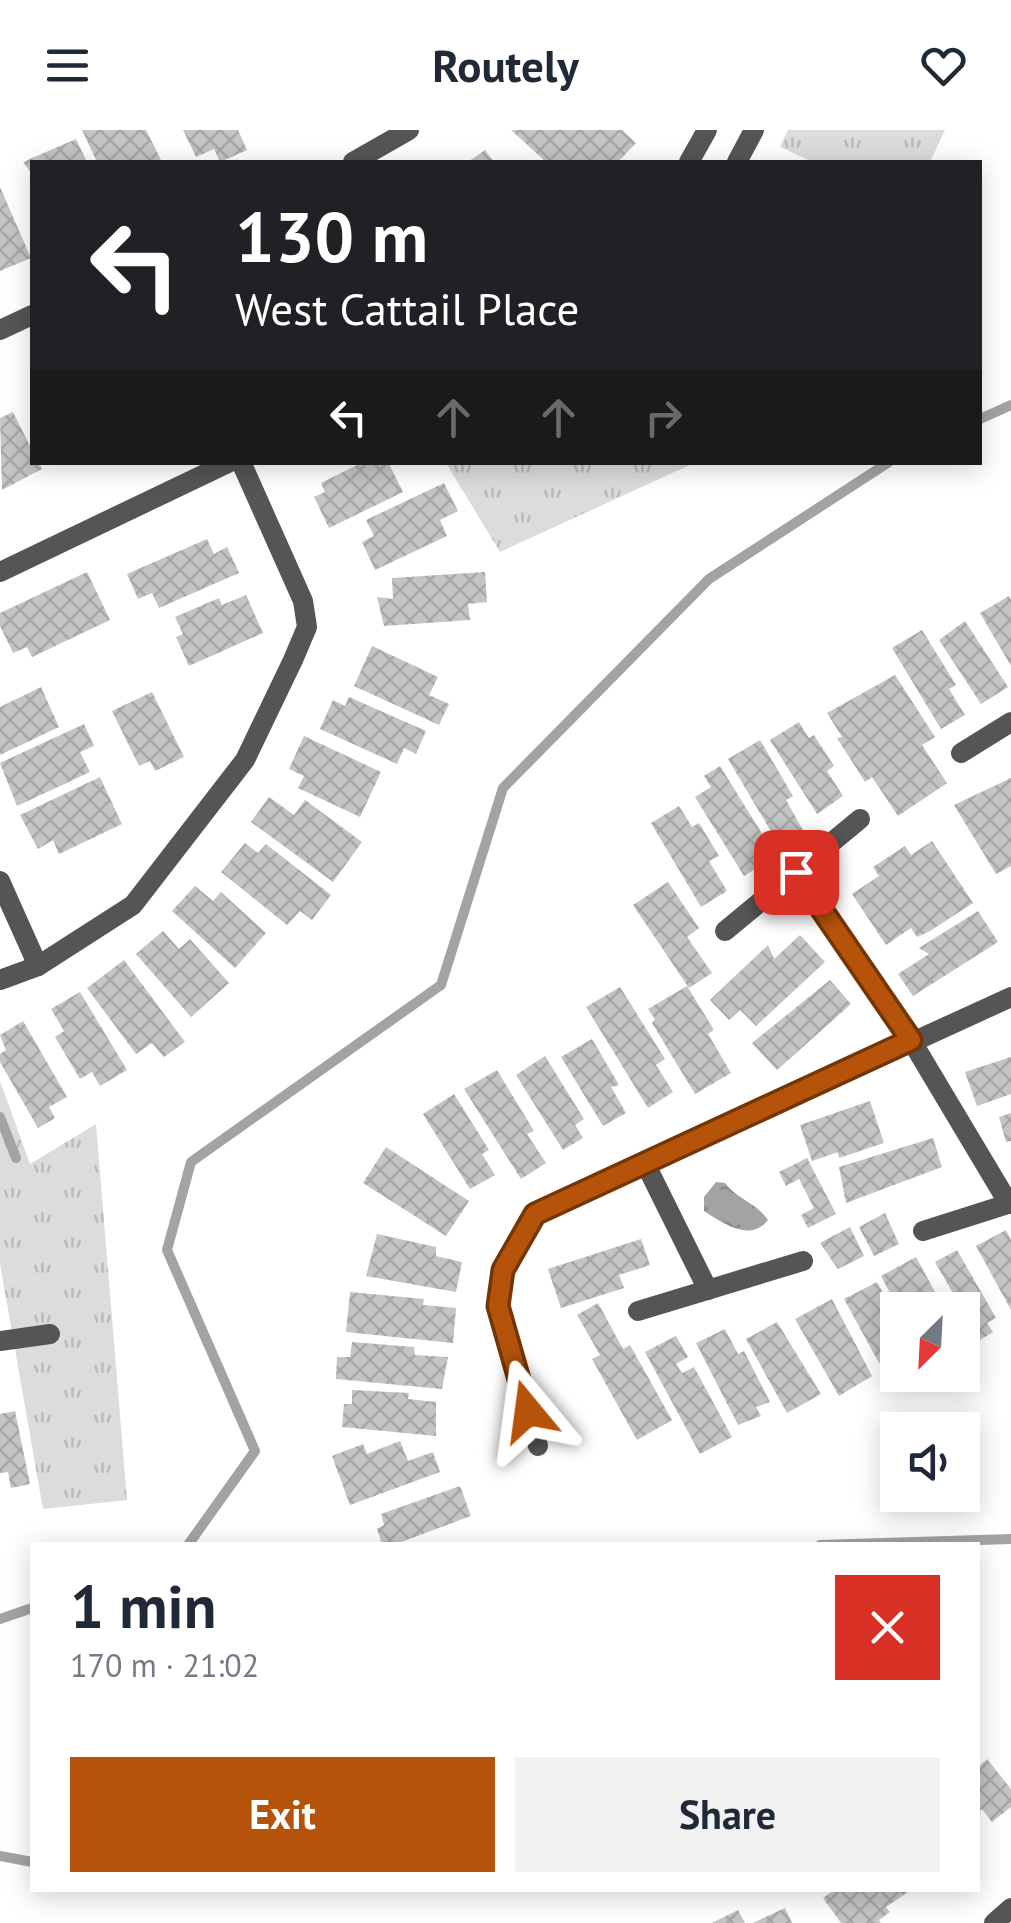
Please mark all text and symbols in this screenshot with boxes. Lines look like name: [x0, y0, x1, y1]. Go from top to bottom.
text: Routely: [432, 36, 579, 94]
icon: menu: [40, 38, 95, 93]
icon: heart: [916, 38, 971, 93]
text: 130 m: [235, 191, 428, 281]
icon: left: [70, 200, 200, 330]
text: West Cattail Place: [235, 279, 579, 337]
icon: left: [321, 390, 376, 445]
icon: ahead: [426, 390, 481, 445]
icon: ahead: [531, 390, 586, 445]
icon: right: [636, 390, 691, 445]
pin: [754, 830, 839, 915]
icon: arrive: [769, 845, 824, 900]
north arrow: [880, 1292, 980, 1392]
map controls: [880, 1292, 980, 1512]
position arrow: [476, 1359, 580, 1463]
button: sound: [880, 1412, 980, 1512]
text: 1 min: [70, 1567, 216, 1645]
button: close: [835, 1575, 940, 1680]
text: 170 m · 21:02: [70, 1644, 259, 1686]
button: Exit: [70, 1757, 495, 1872]
button: Share: [515, 1757, 940, 1872]

